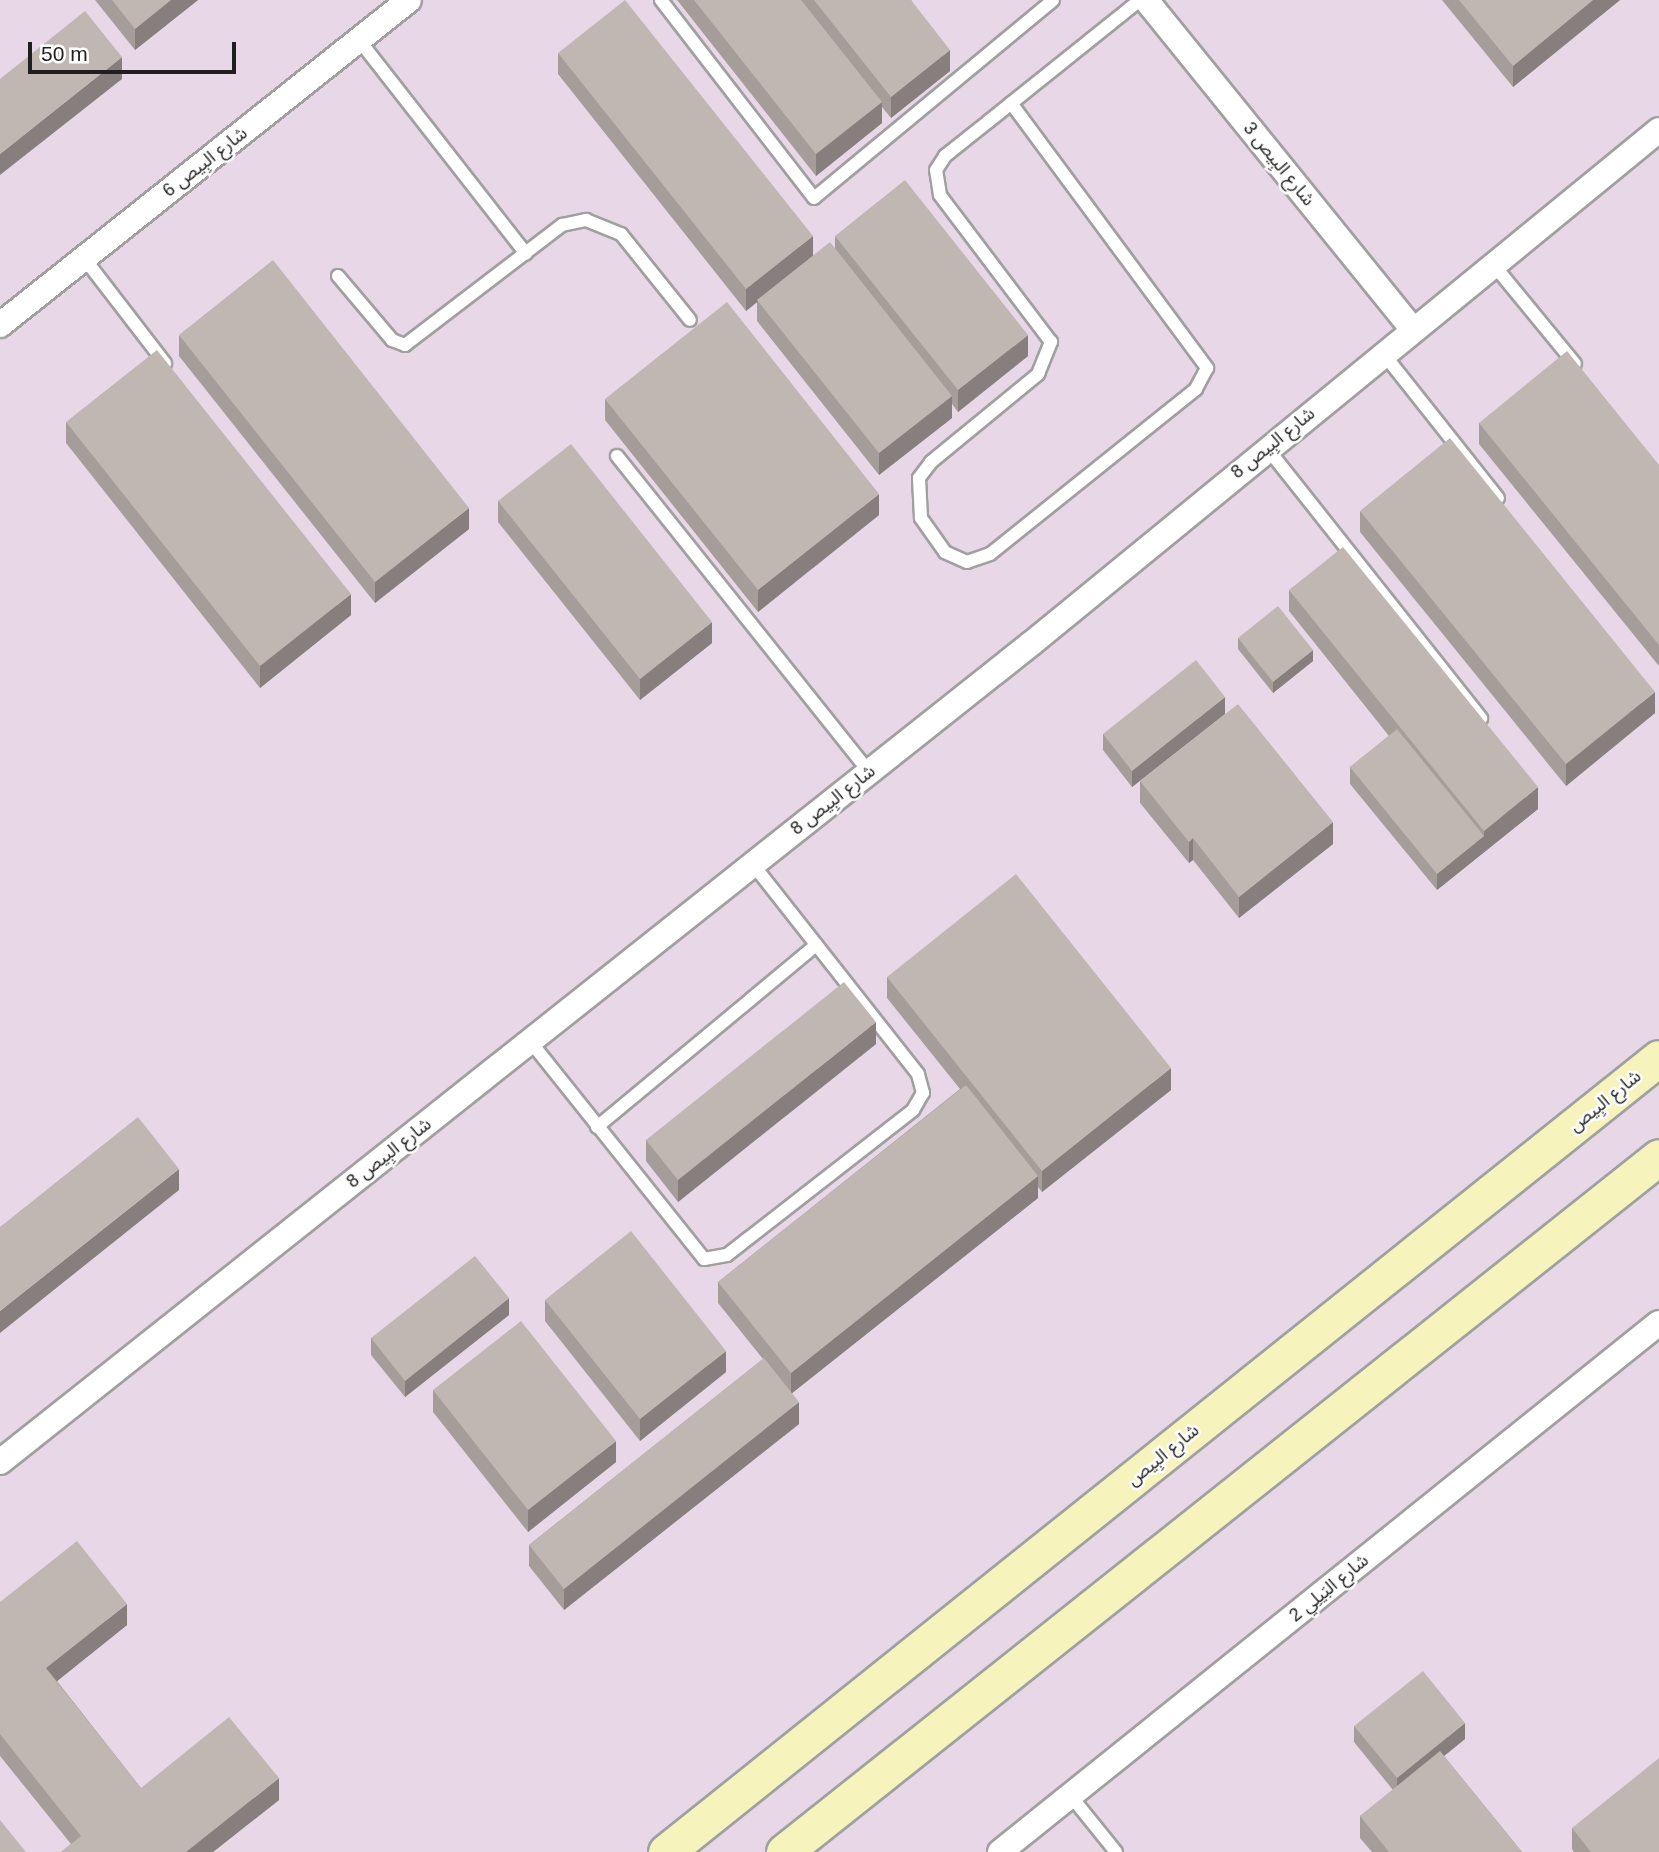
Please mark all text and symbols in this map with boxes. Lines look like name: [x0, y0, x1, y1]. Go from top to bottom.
scale bar: [32, 28, 240, 72]
text: 50 m: [41, 42, 88, 65]
street label: شارع البِيص 3: [1239, 118, 1319, 210]
street label: شارع البِيص 6: [158, 122, 252, 202]
street label: شارع البِيص 8: [1227, 403, 1319, 483]
street label: شارع البِيص 8: [786, 760, 880, 840]
street label: شارع البِيص: [1565, 1065, 1645, 1137]
street label: شارع البِيص 8: [342, 1113, 436, 1193]
street label: شارع البِيص: [1123, 1419, 1203, 1491]
street label: شارع البَيلِي 2: [1285, 1550, 1373, 1626]

